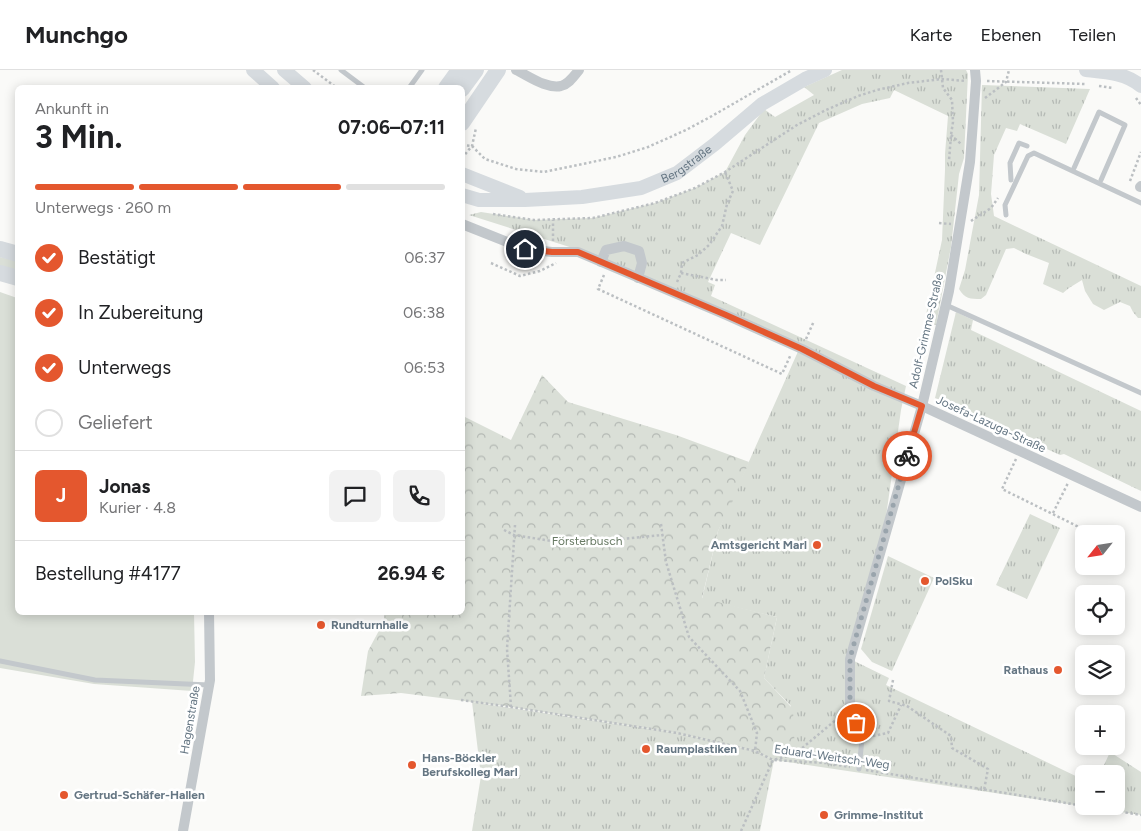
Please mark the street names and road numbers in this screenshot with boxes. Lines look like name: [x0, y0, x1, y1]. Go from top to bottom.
street label: Bergstraße: [659, 142, 715, 186]
street label: Adolf-Grimme-Straße: [906, 272, 946, 390]
street label: Josefa-Lazuga-Straße: [934, 392, 1048, 456]
street label: Hagenstraße: [177, 684, 203, 755]
street label: Eduard-Weitsch-Weg: [773, 742, 891, 772]

